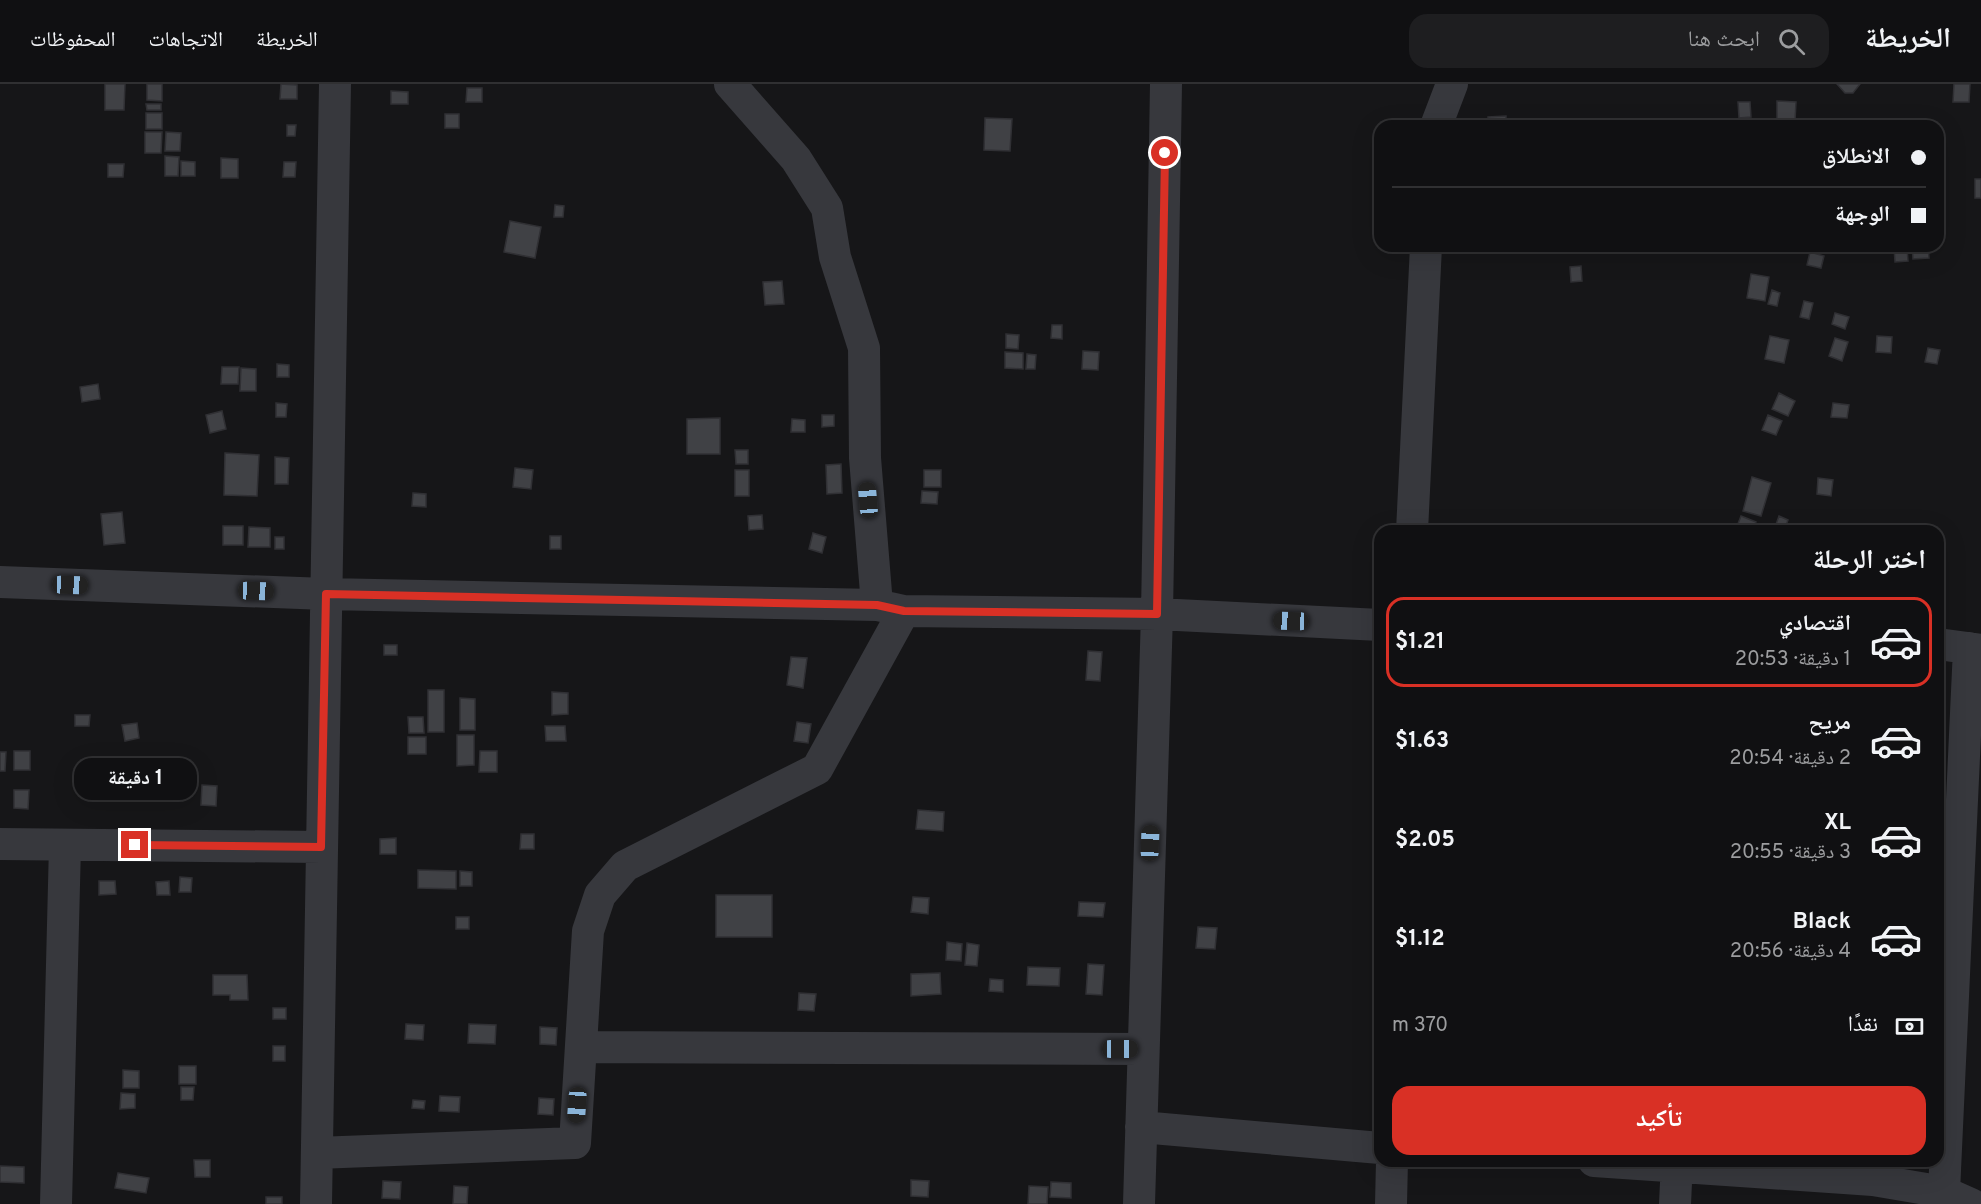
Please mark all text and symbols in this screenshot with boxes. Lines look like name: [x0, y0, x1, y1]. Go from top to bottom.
search box: [1409, 14, 1829, 68]
text: الخريطة: [1865, 22, 1951, 58]
icon: search: [1775, 25, 1808, 58]
text: المحفوظات: [30, 27, 115, 54]
text: الاتجاهات: [148, 27, 223, 54]
text: الخريطة: [256, 27, 318, 54]
text: ابحث هنا: [1688, 27, 1760, 54]
route start: [1151, 139, 1178, 166]
text: الانطلاق: [1822, 144, 1890, 171]
text: الوجهة: [1835, 202, 1890, 229]
car: [857, 481, 879, 519]
text: اختر الرحلة: [1813, 544, 1926, 578]
car: [52, 575, 88, 595]
car: [238, 581, 274, 601]
car: [1273, 611, 1309, 631]
text: اقتصادي: [1779, 611, 1851, 638]
icon: car: [1869, 615, 1923, 669]
text: $1.21: [1395, 629, 1445, 656]
text: 1 دقيقة · 20:53: [1735, 647, 1851, 673]
text: مريح: [1808, 710, 1851, 737]
icon: car: [1869, 714, 1923, 768]
text: $1.63: [1395, 728, 1449, 755]
text: 2 دقيقة · 20:54: [1729, 746, 1851, 772]
callout: 1 دقيقة: [74, 758, 196, 800]
text: 1 دقيقة: [108, 766, 163, 792]
text: XL: [1824, 810, 1851, 837]
icon: car: [1869, 813, 1923, 867]
car: [1140, 825, 1160, 861]
text: $2.05: [1395, 827, 1455, 854]
route end: [121, 831, 148, 858]
text: 3 دقيقة · 20:55: [1730, 840, 1851, 866]
text: Black: [1793, 909, 1851, 936]
icon: car: [1869, 912, 1923, 966]
text: $1.12: [1395, 926, 1445, 953]
text: 4 دقيقة · 20:56: [1730, 939, 1851, 965]
icon: cash: [1893, 1010, 1926, 1043]
text: نقدًا: [1848, 1012, 1878, 1039]
text: 370 m: [1392, 1013, 1448, 1039]
car: [1102, 1040, 1138, 1058]
car: [567, 1086, 587, 1124]
button: تأكيد: [1392, 1086, 1926, 1155]

